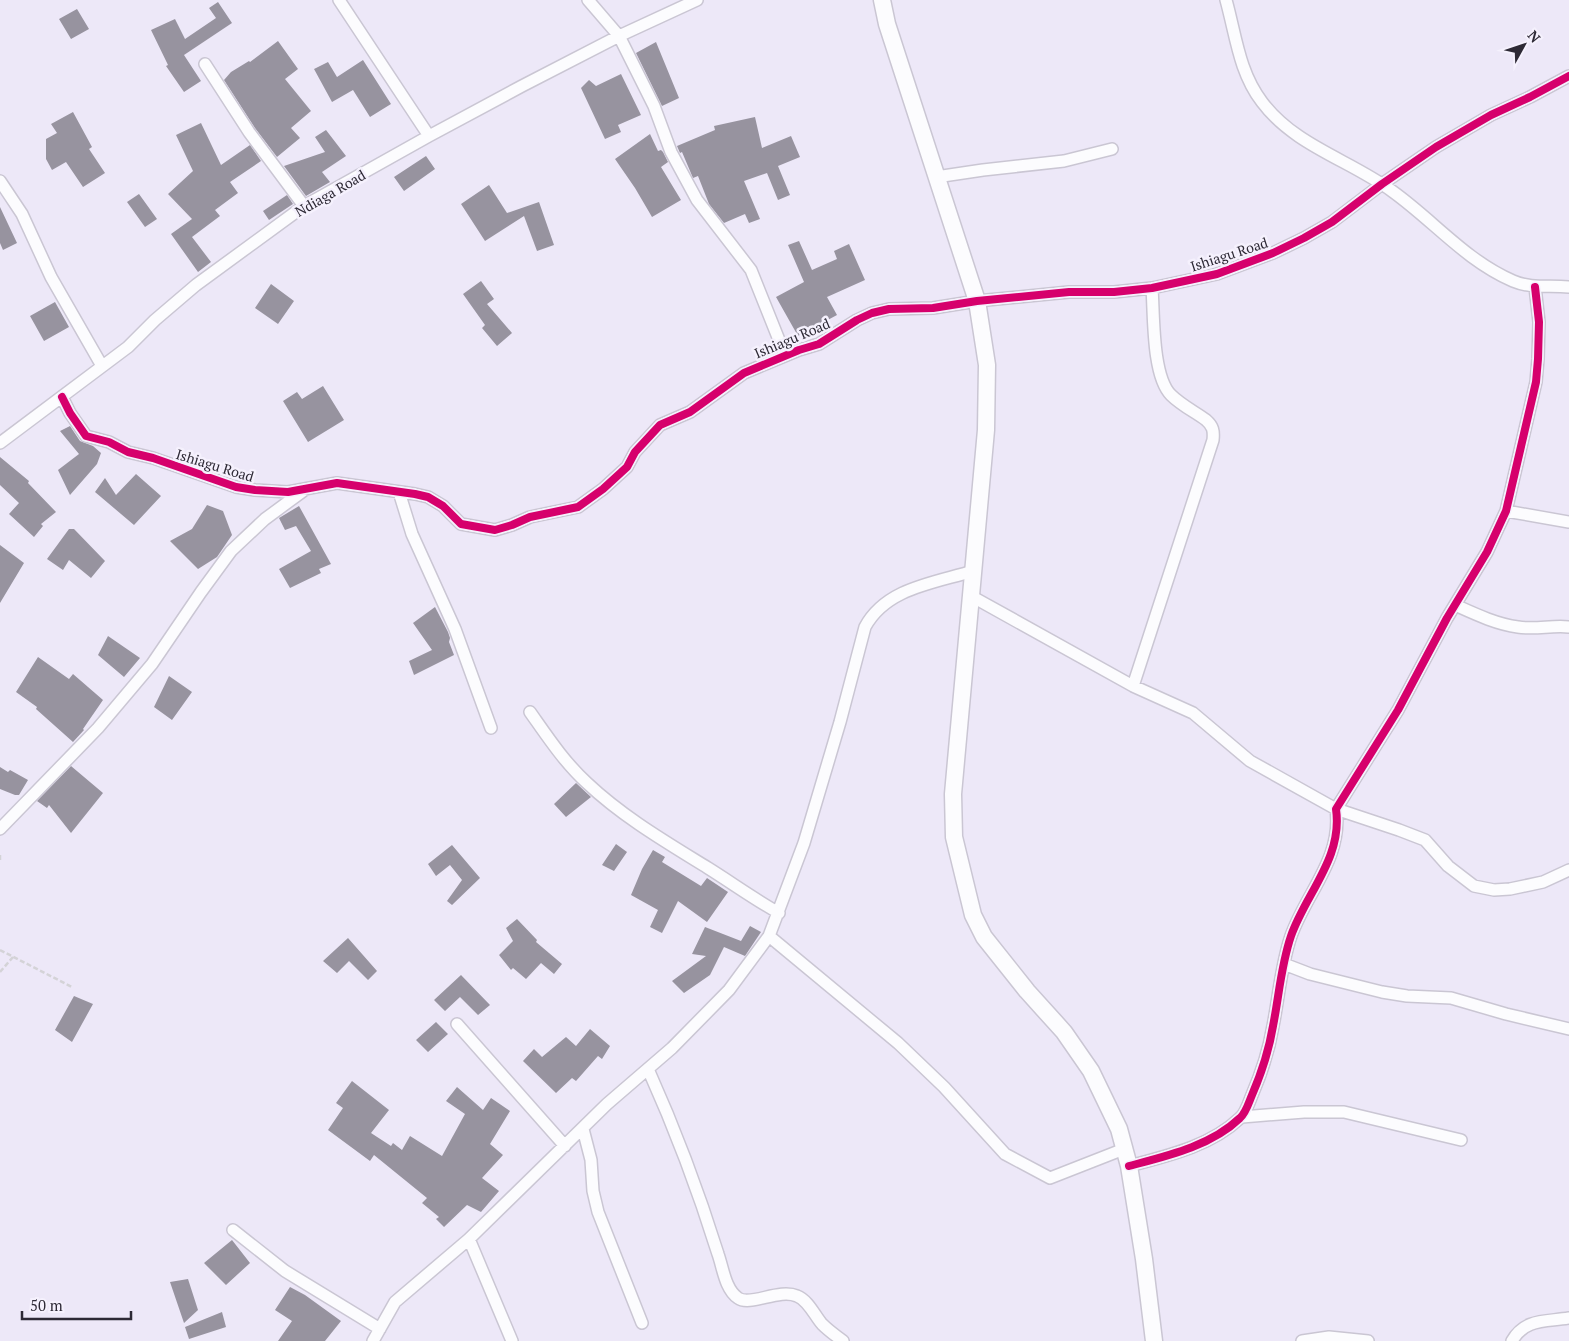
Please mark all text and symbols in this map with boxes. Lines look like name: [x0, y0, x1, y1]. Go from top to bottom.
north arrow: [1499, 20, 1549, 70]
text: N: [1524, 26, 1545, 47]
street label: Ndiaga Road: [291, 165, 369, 221]
street label: Ishiagu Road: [1188, 232, 1270, 275]
street label: Ishiagu Road: [751, 313, 833, 362]
street label: Ishiagu Road: [174, 444, 257, 486]
scale bar: [22, 1288, 131, 1320]
text: 50 m: [30, 1295, 63, 1315]

